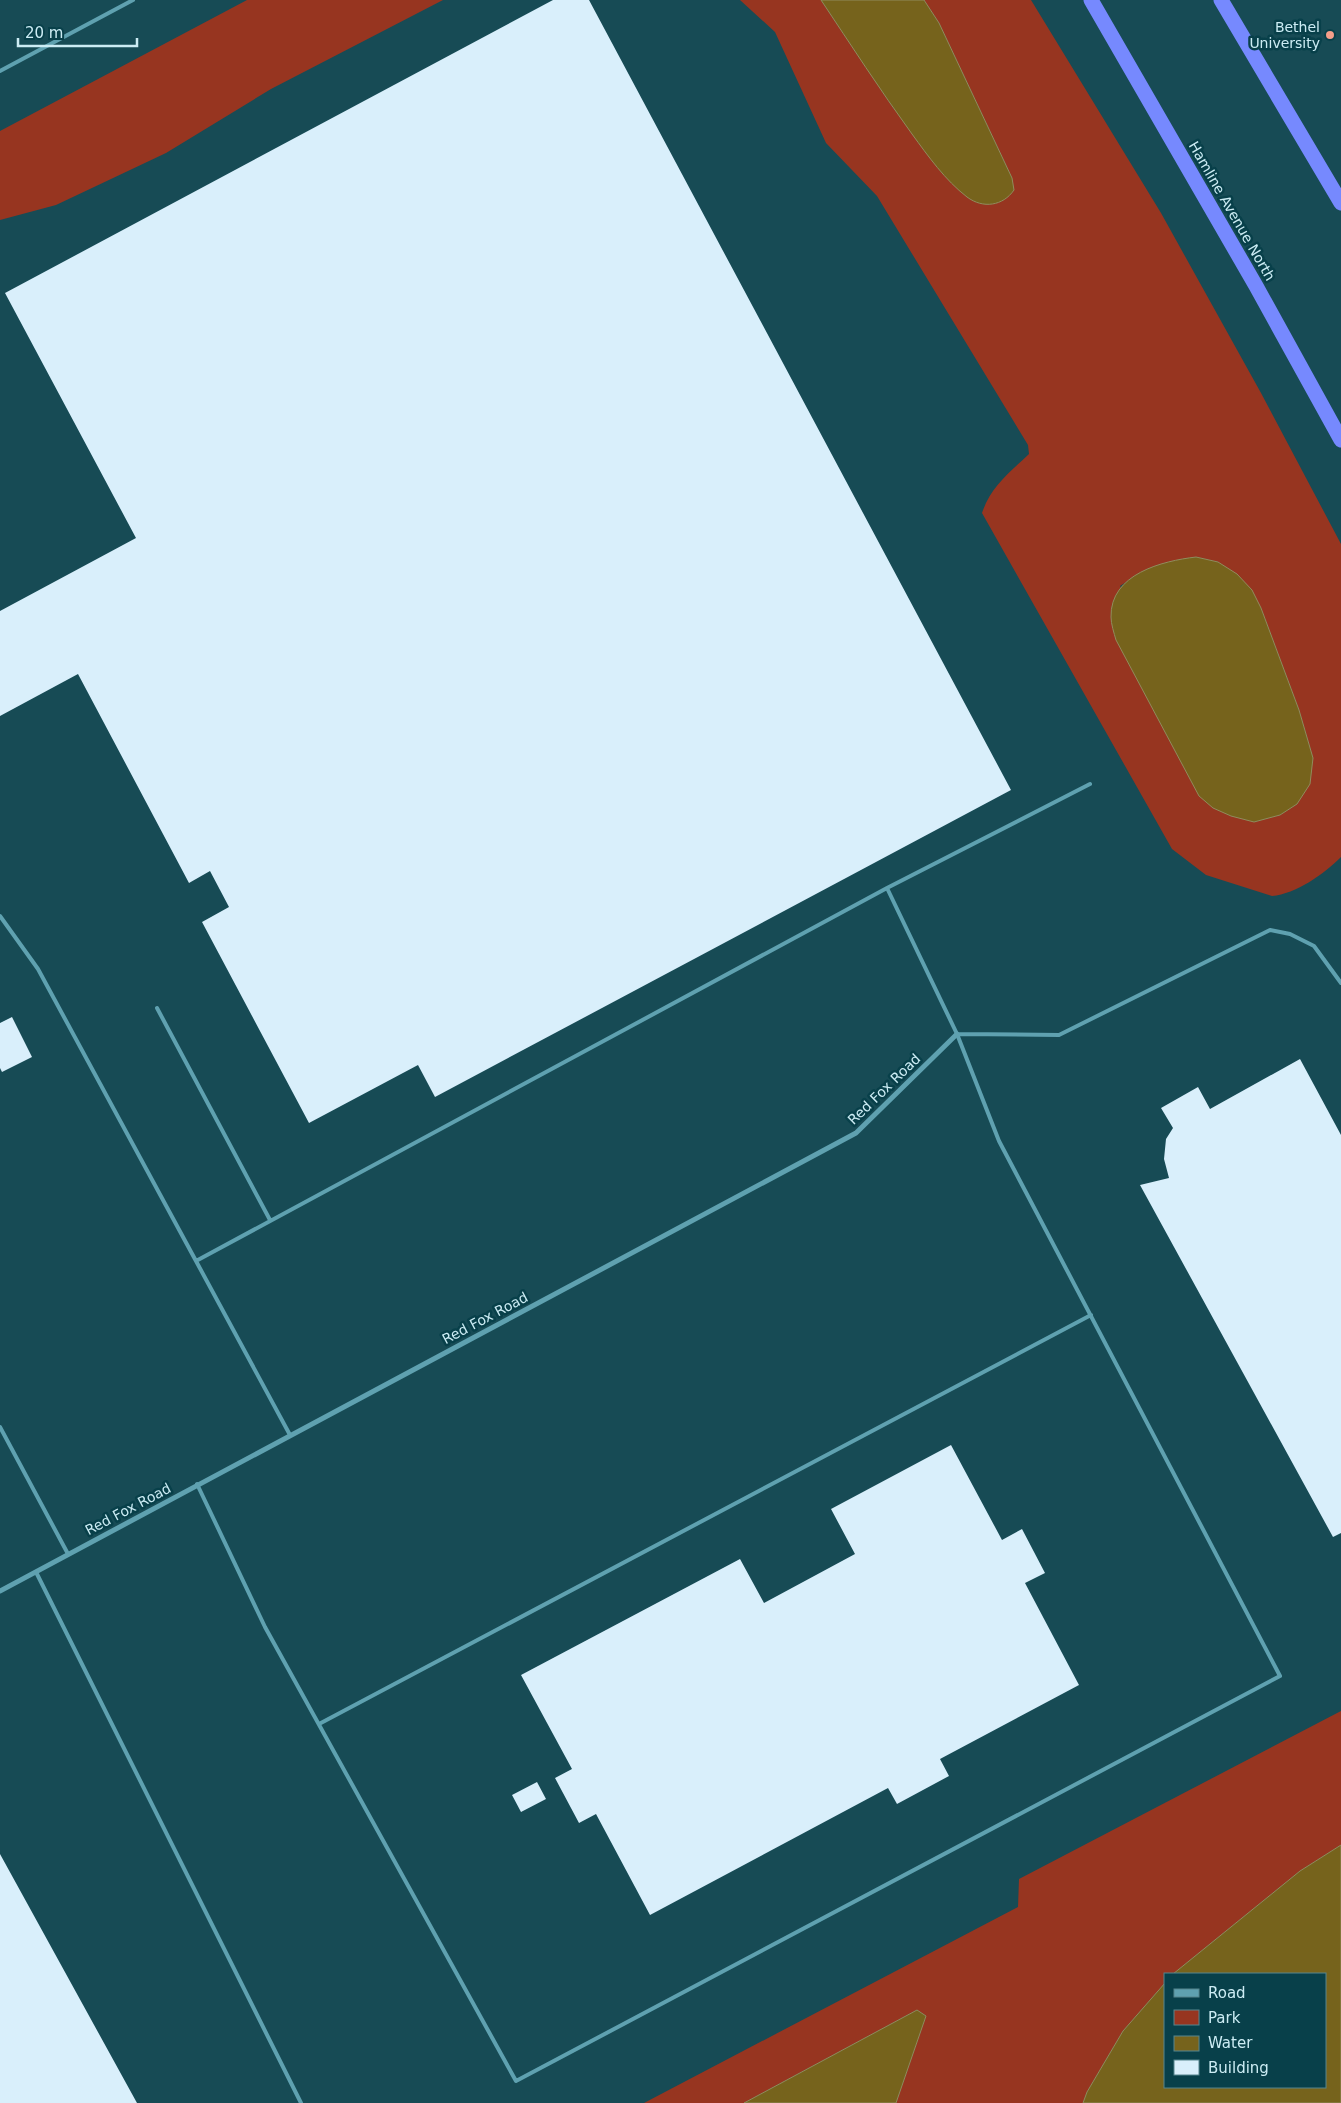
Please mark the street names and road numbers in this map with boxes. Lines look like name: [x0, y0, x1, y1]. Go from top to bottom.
street label: Hamline Avenue North: [1186, 139, 1278, 283]
street label: Red Fox Road: [844, 1050, 924, 1128]
street label: Red Fox Road: [439, 1289, 531, 1347]
street label: Red Fox Road: [82, 1480, 174, 1538]

